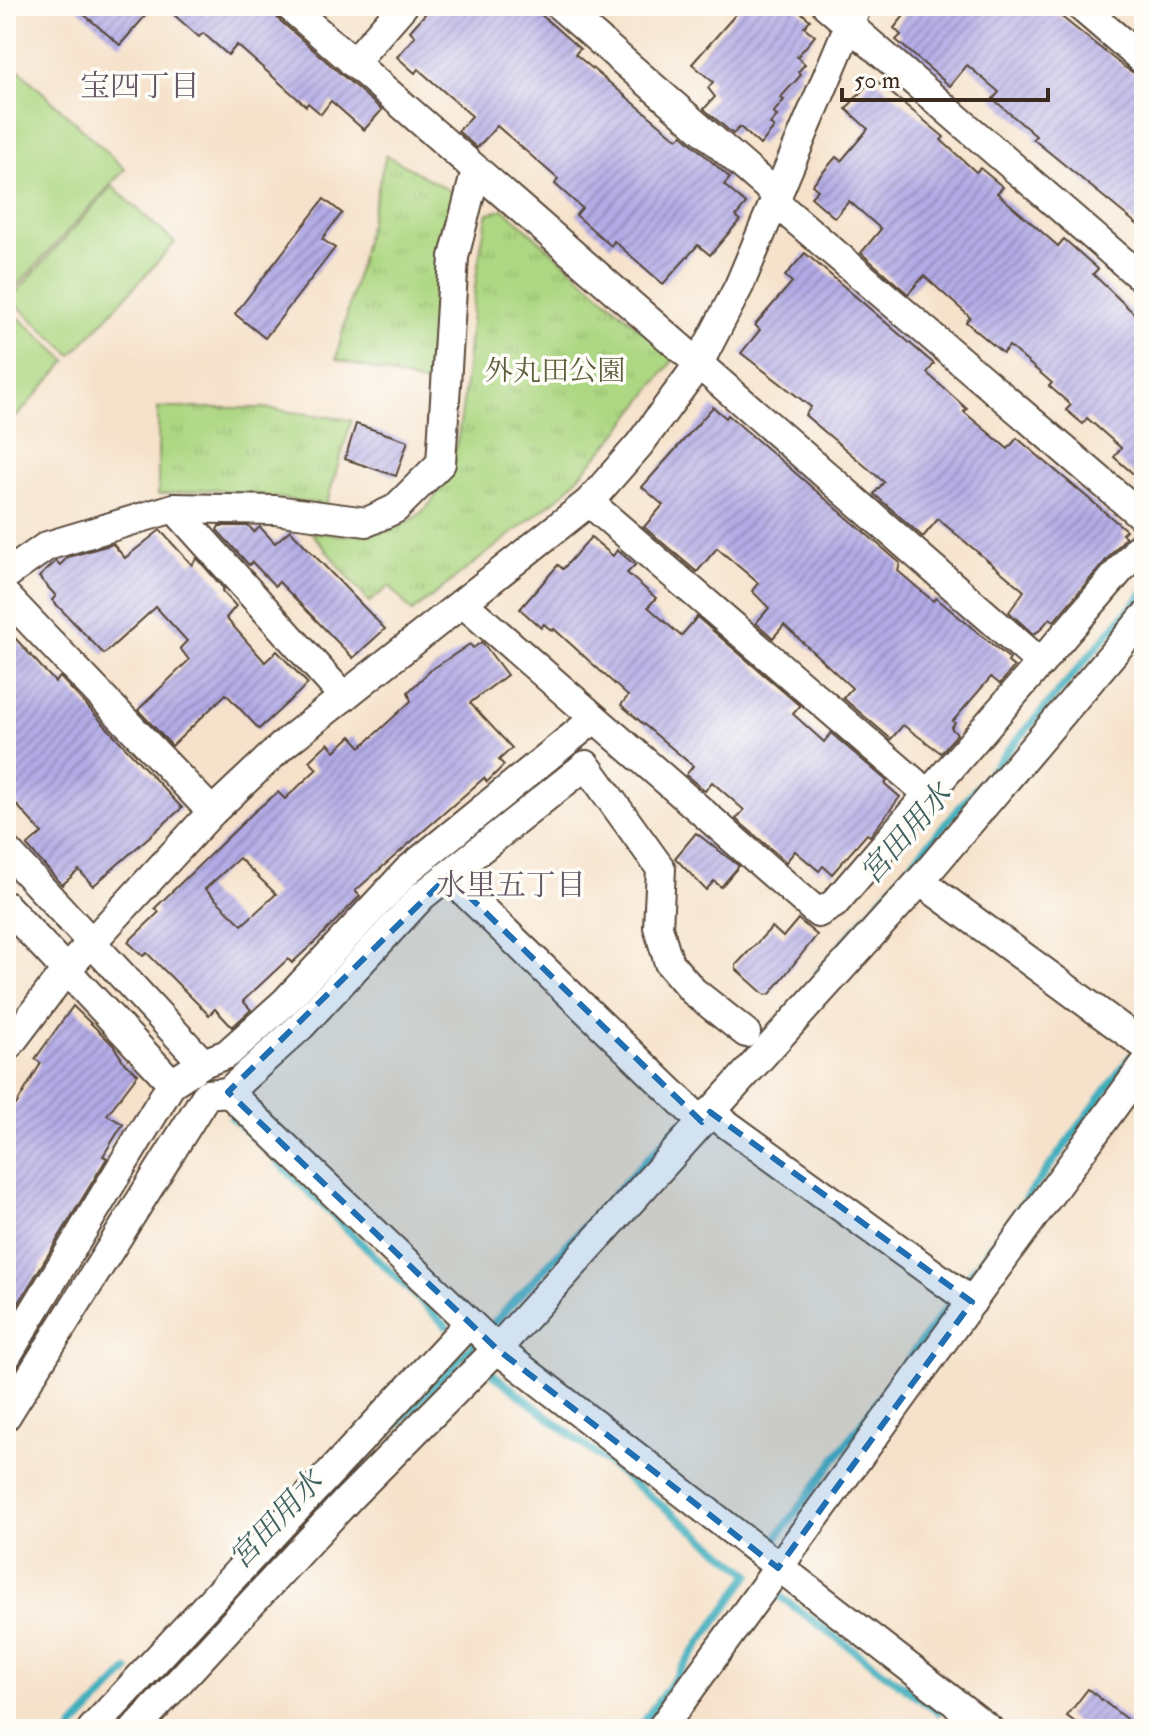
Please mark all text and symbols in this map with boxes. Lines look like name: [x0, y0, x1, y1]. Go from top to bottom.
scale bar: [842, 52, 1048, 102]
text: 50 m: [854, 65, 901, 96]
district label: 宝四丁目: [80, 68, 200, 105]
park label: 外丸田公園: [485, 354, 625, 389]
water label: 宮田用水: [853, 774, 961, 891]
district label: 水里五丁目: [436, 867, 586, 904]
water label: 宮田用水: [222, 1461, 332, 1576]

